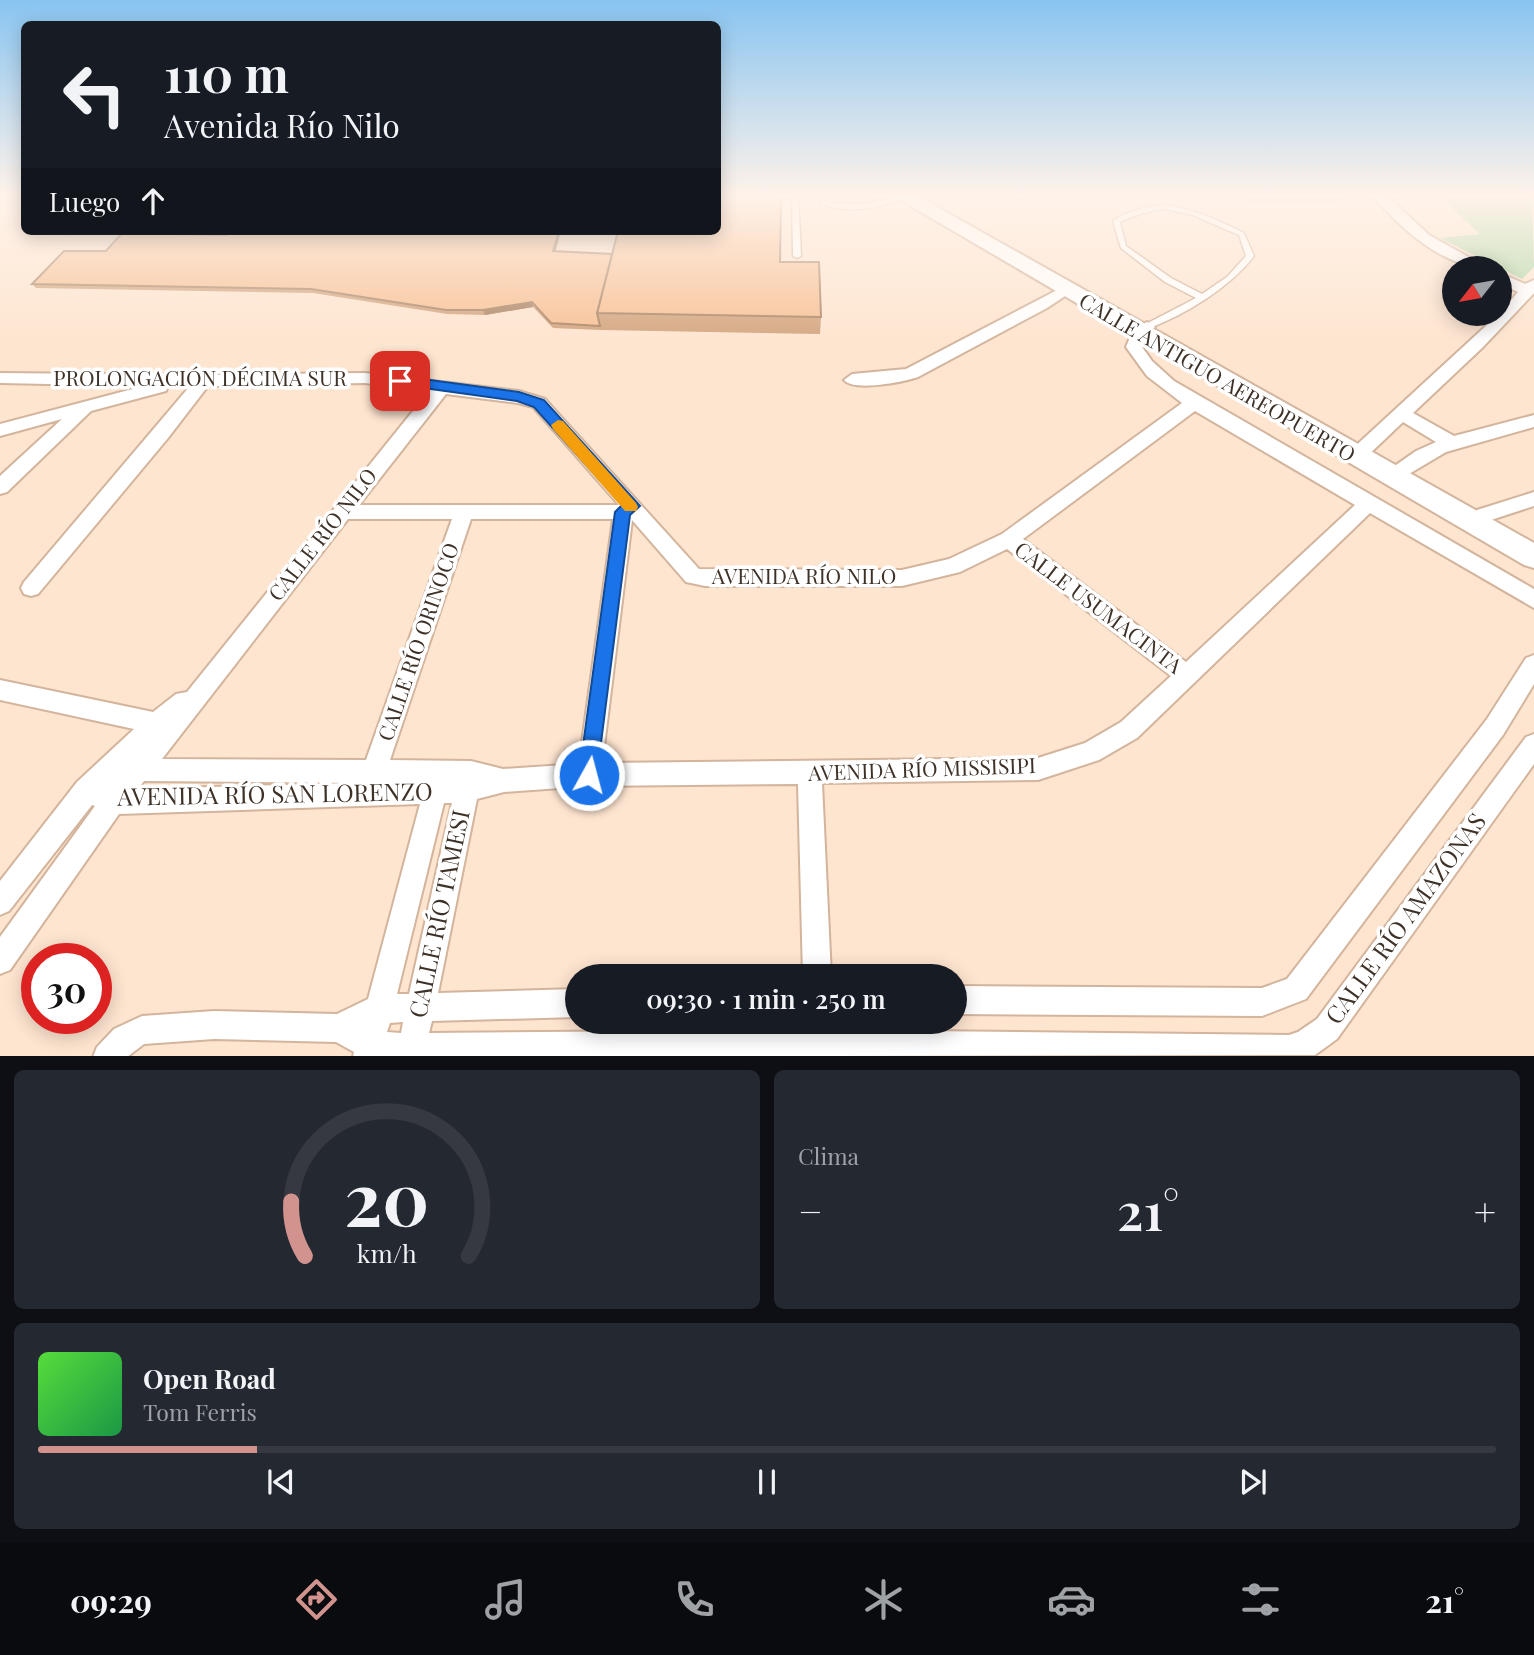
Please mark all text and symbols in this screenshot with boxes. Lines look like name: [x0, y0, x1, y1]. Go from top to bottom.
text: 110 m: [164, 40, 289, 105]
icon: left: [49, 49, 140, 140]
text: Avenida Río Nilo: [164, 103, 400, 146]
icon: ahead: [134, 182, 172, 220]
text: Luego: [49, 184, 120, 219]
north arrow: [1442, 256, 1512, 326]
map controls: [1442, 256, 1512, 326]
street label: CALLE ANTIGUO AEREOPUERTO: [1075, 285, 1361, 467]
pin: [370, 351, 430, 411]
icon: arrive: [381, 362, 419, 400]
street label: PROLONGACIÓN DÉCIMA SUR: [53, 363, 347, 391]
street label: CALLE RÍO NILO: [261, 462, 382, 606]
street label: CALLE USUMACINTA: [1010, 534, 1189, 679]
street label: CALLE RÍO ORINOCO: [370, 539, 464, 744]
street label: AVENIDA RÍO NILO: [711, 561, 896, 589]
position arrow: [552, 738, 626, 812]
street label: AVENIDA RÍO MISSISIPI: [807, 750, 1036, 786]
street label: AVENIDA RÍO SAN LORENZO: [116, 774, 433, 812]
street label: CALLE RÍO AMAZONAS: [1317, 806, 1492, 1030]
street label: CALLE RÍO TAMESI: [400, 807, 476, 1020]
speed limit sign: 30: [21, 943, 112, 1034]
text: 09:30 · 1 min · 250 m: [646, 981, 886, 1016]
text: Clima: [798, 1140, 859, 1171]
text: 20: [344, 1147, 430, 1244]
text: 21°: [1117, 1175, 1179, 1244]
text: −: [798, 1185, 823, 1236]
text: +: [1474, 1185, 1496, 1236]
text: km/h: [357, 1235, 417, 1268]
text: Open Road: [143, 1361, 276, 1396]
text: Tom Ferris: [143, 1396, 257, 1427]
icon: previous: [262, 1463, 300, 1501]
icon: pause: [748, 1463, 786, 1501]
icon: next: [1234, 1463, 1272, 1501]
icon: directions: [292, 1575, 341, 1624]
icon: music: [481, 1575, 530, 1624]
icon: phone: [670, 1575, 719, 1624]
icon: climate: [859, 1575, 908, 1624]
icon: car: [1047, 1575, 1096, 1624]
icon: filters: [1236, 1575, 1285, 1624]
text: 09:29: [70, 1578, 152, 1621]
text: 21°: [1425, 1578, 1464, 1621]

